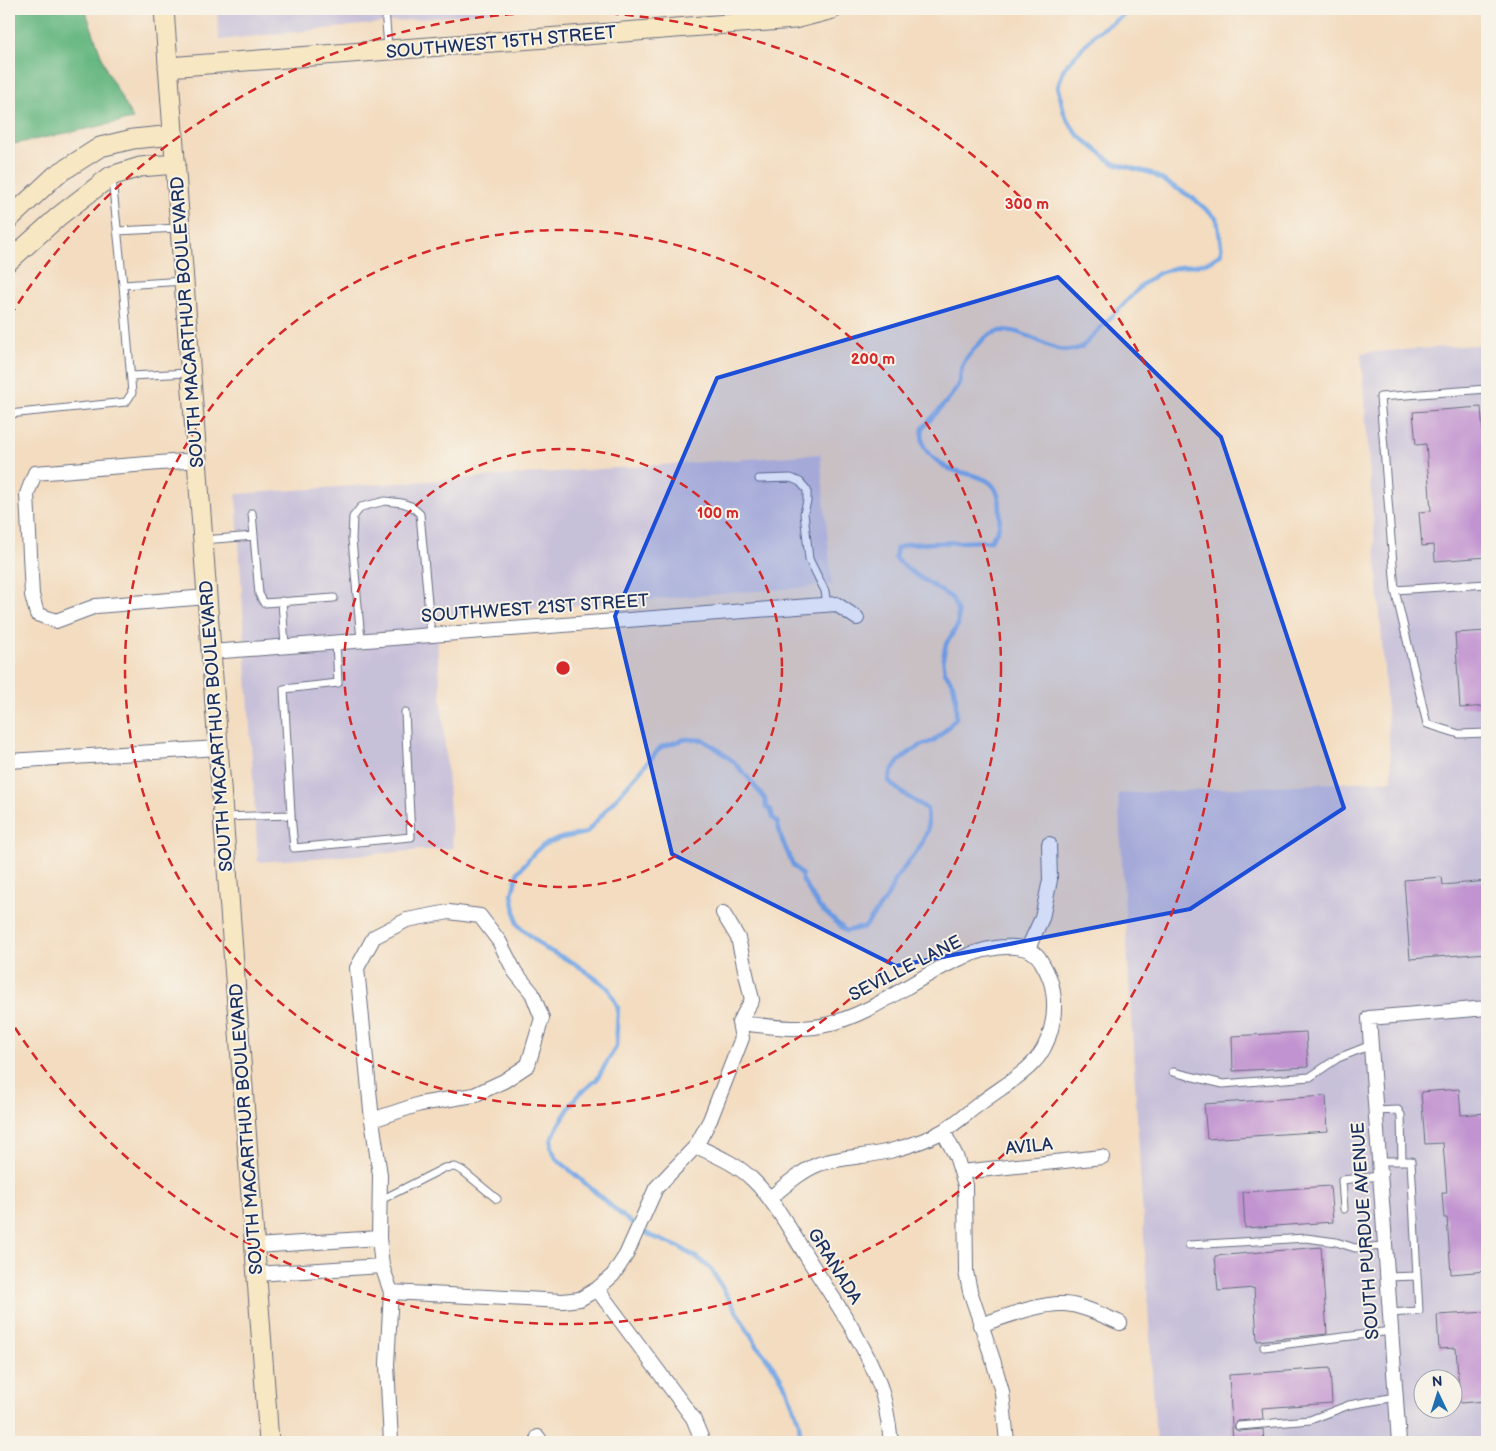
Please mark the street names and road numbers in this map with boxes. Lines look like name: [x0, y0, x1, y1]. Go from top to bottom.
street label: SOUTHWEST 15TH STREET: [385, 22, 617, 63]
street label: SOUTH MACARTHUR BOULEVARD: [167, 176, 208, 468]
street label: SOUTH MACARTHUR BOULEVARD: [196, 580, 237, 872]
street label: SOUTHWEST 21ST STREET: [420, 590, 650, 627]
street label: SEVILLE LANE: [845, 931, 965, 1006]
street label: SOUTH MACARTHUR BOULEVARD: [226, 983, 267, 1275]
street label: SOUTH PURDUE AVENUE: [1347, 1121, 1384, 1340]
street label: AVILA: [1004, 1134, 1054, 1159]
street label: GRANADA: [803, 1224, 866, 1308]

